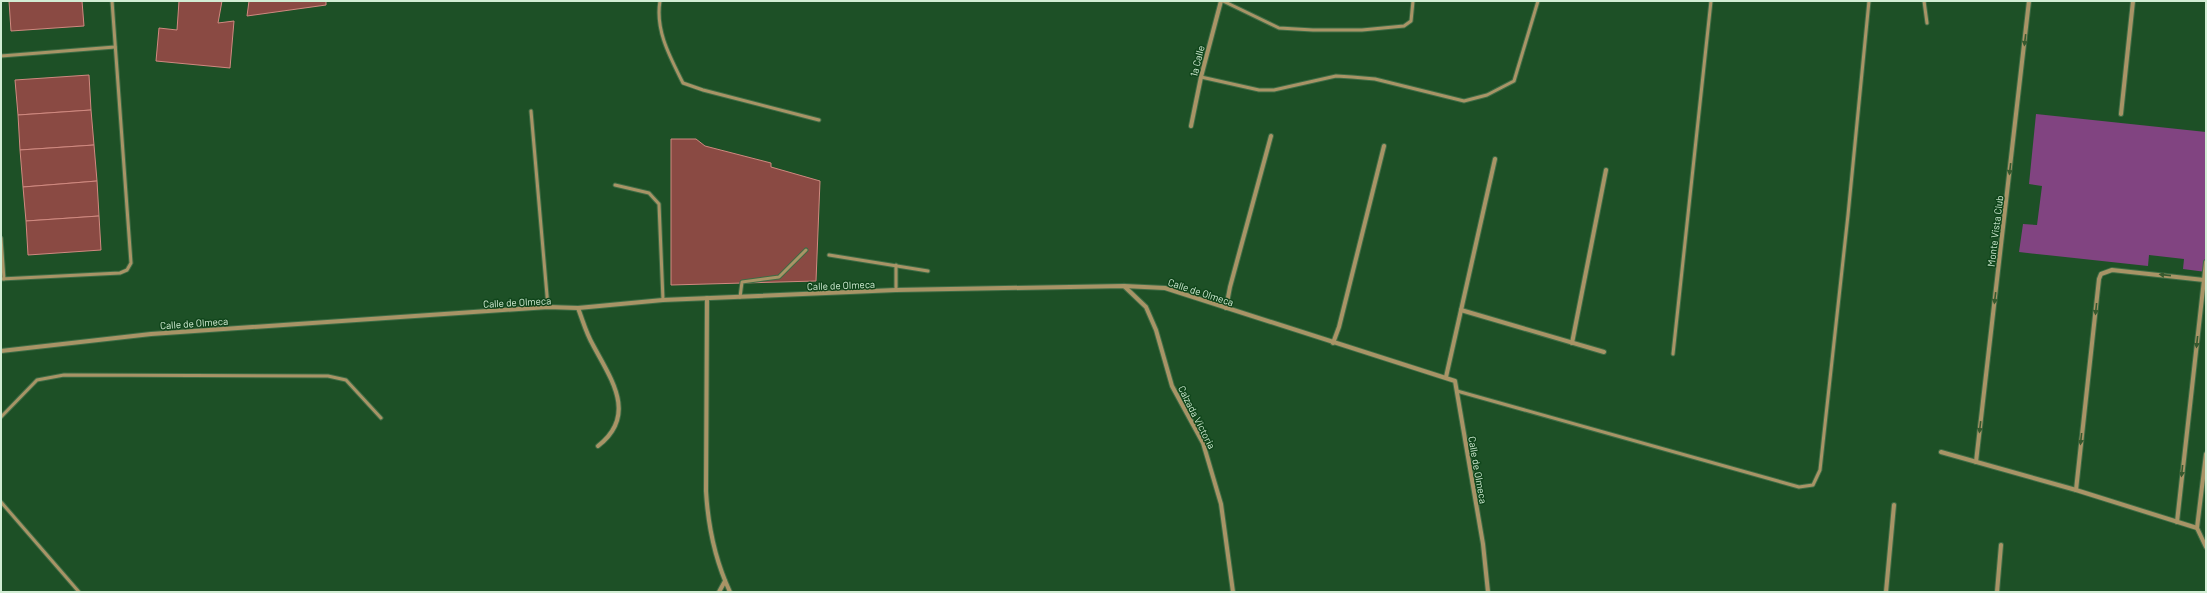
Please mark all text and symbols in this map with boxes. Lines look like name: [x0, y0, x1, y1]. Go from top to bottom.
one-way arrow: [2021, 34, 2028, 46]
street label: 1a Calle: [1187, 44, 1207, 78]
one-way arrow: [2007, 163, 2013, 175]
street label: Monte Vista Club: [1985, 195, 2005, 267]
one-way arrow: [2159, 272, 2171, 279]
street label: Calle de Olmeca: [1167, 276, 1235, 308]
street label: Calle de Olmeca: [807, 278, 875, 292]
one-way arrow: [1992, 292, 1998, 304]
street label: Calle de Olmeca: [483, 294, 551, 310]
one-way arrow: [2092, 303, 2099, 315]
street label: Calle de Olmeca: [160, 315, 228, 331]
one-way arrow: [2194, 336, 2200, 348]
street label: Calzada Victoria: [1176, 383, 1218, 451]
one-way arrow: [1977, 421, 1983, 433]
one-way arrow: [2078, 432, 2084, 445]
street label: Calle de Olmeca: [1466, 435, 1490, 505]
one-way arrow: [2179, 465, 2186, 477]

